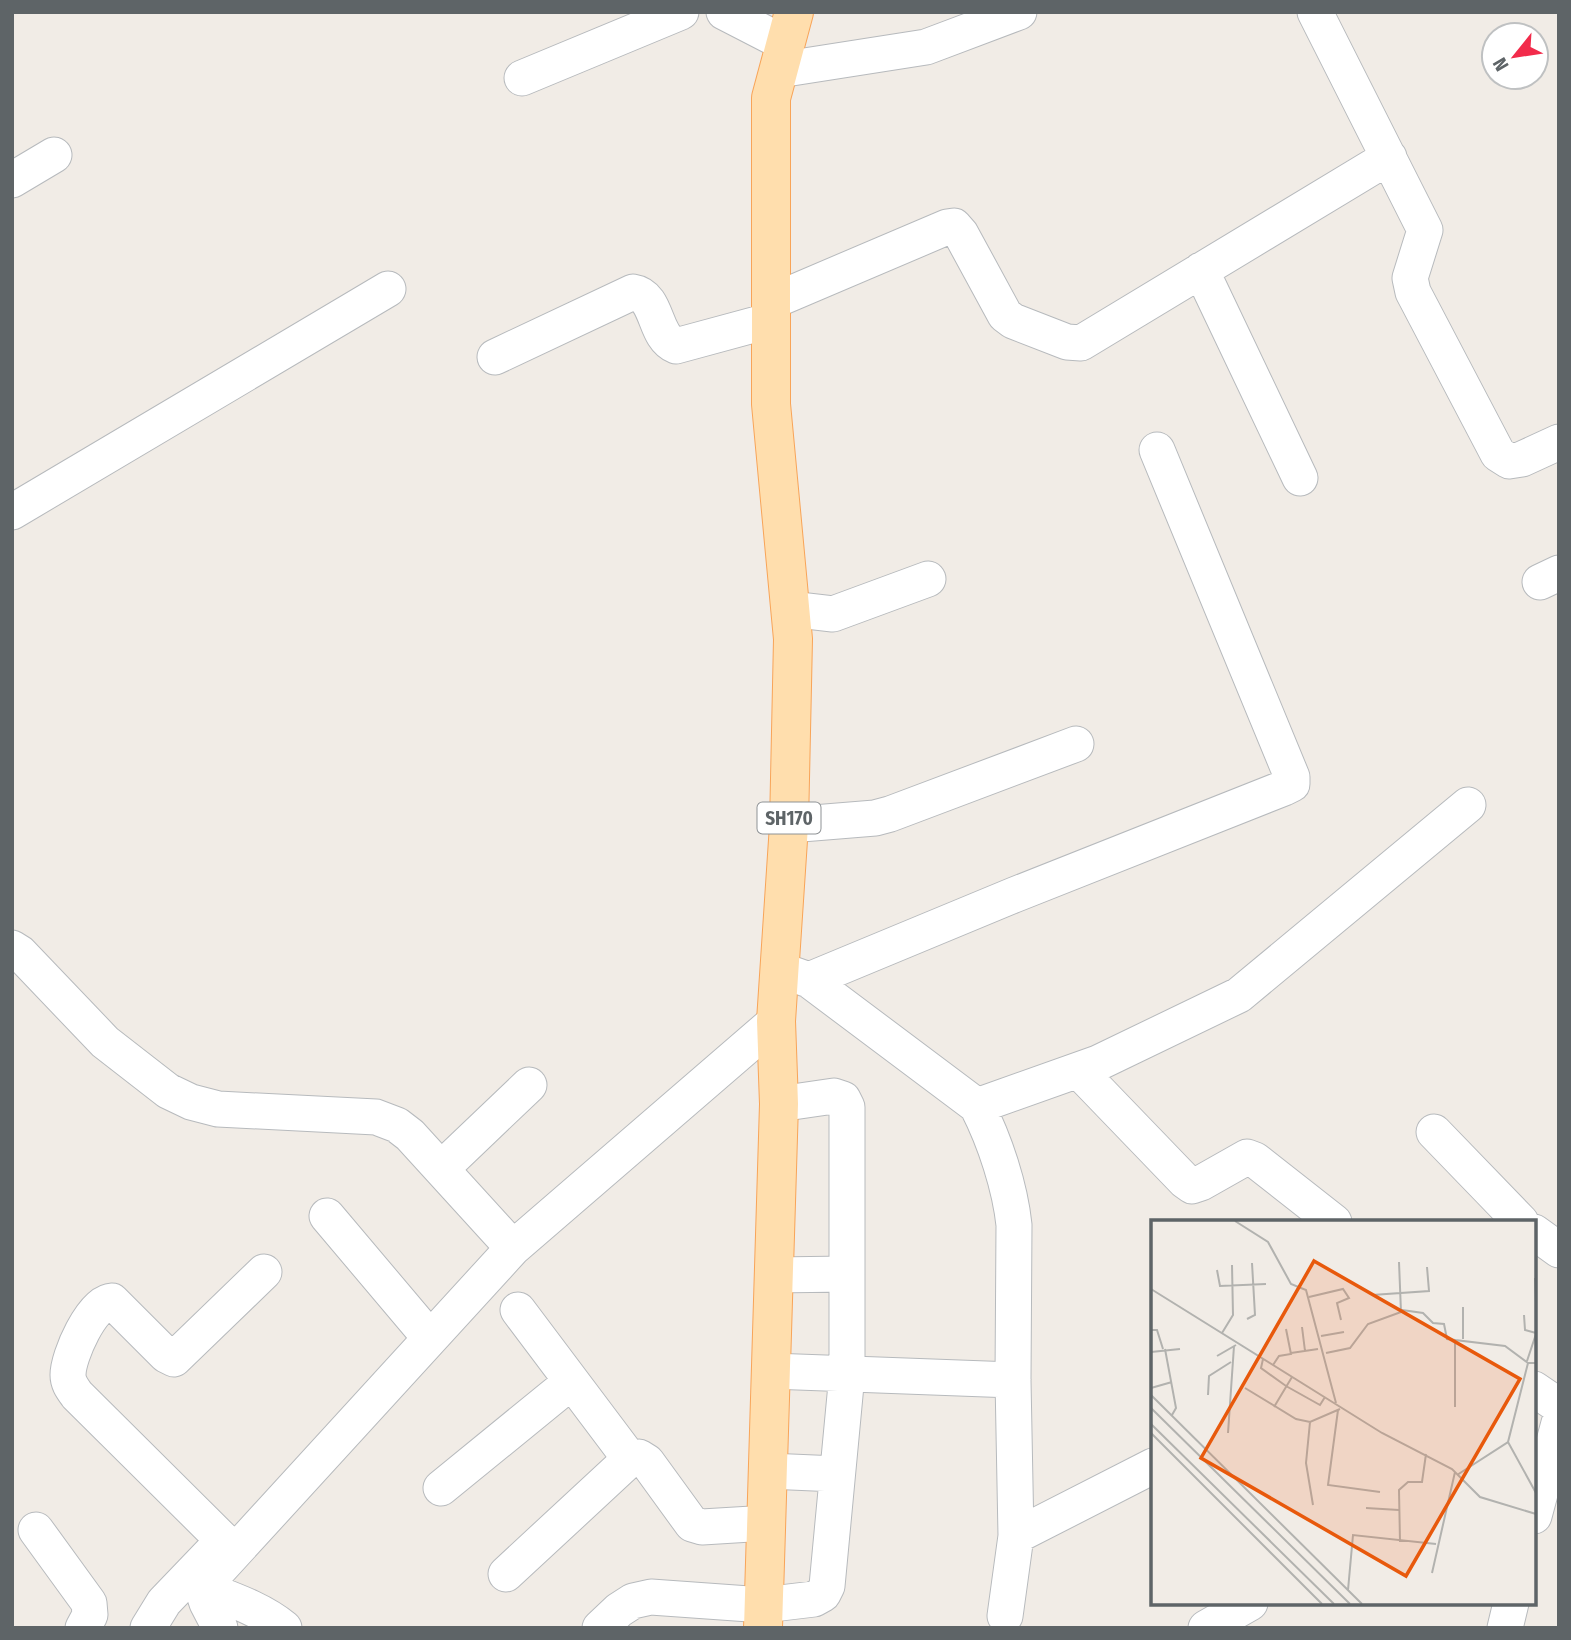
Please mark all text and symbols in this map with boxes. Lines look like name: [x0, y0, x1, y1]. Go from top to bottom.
north arrow: [1480, 21, 1550, 91]
text: N: [1488, 54, 1514, 75]
road number: SH170: [758, 803, 820, 834]
inset map: [1151, 1220, 1536, 1605]

